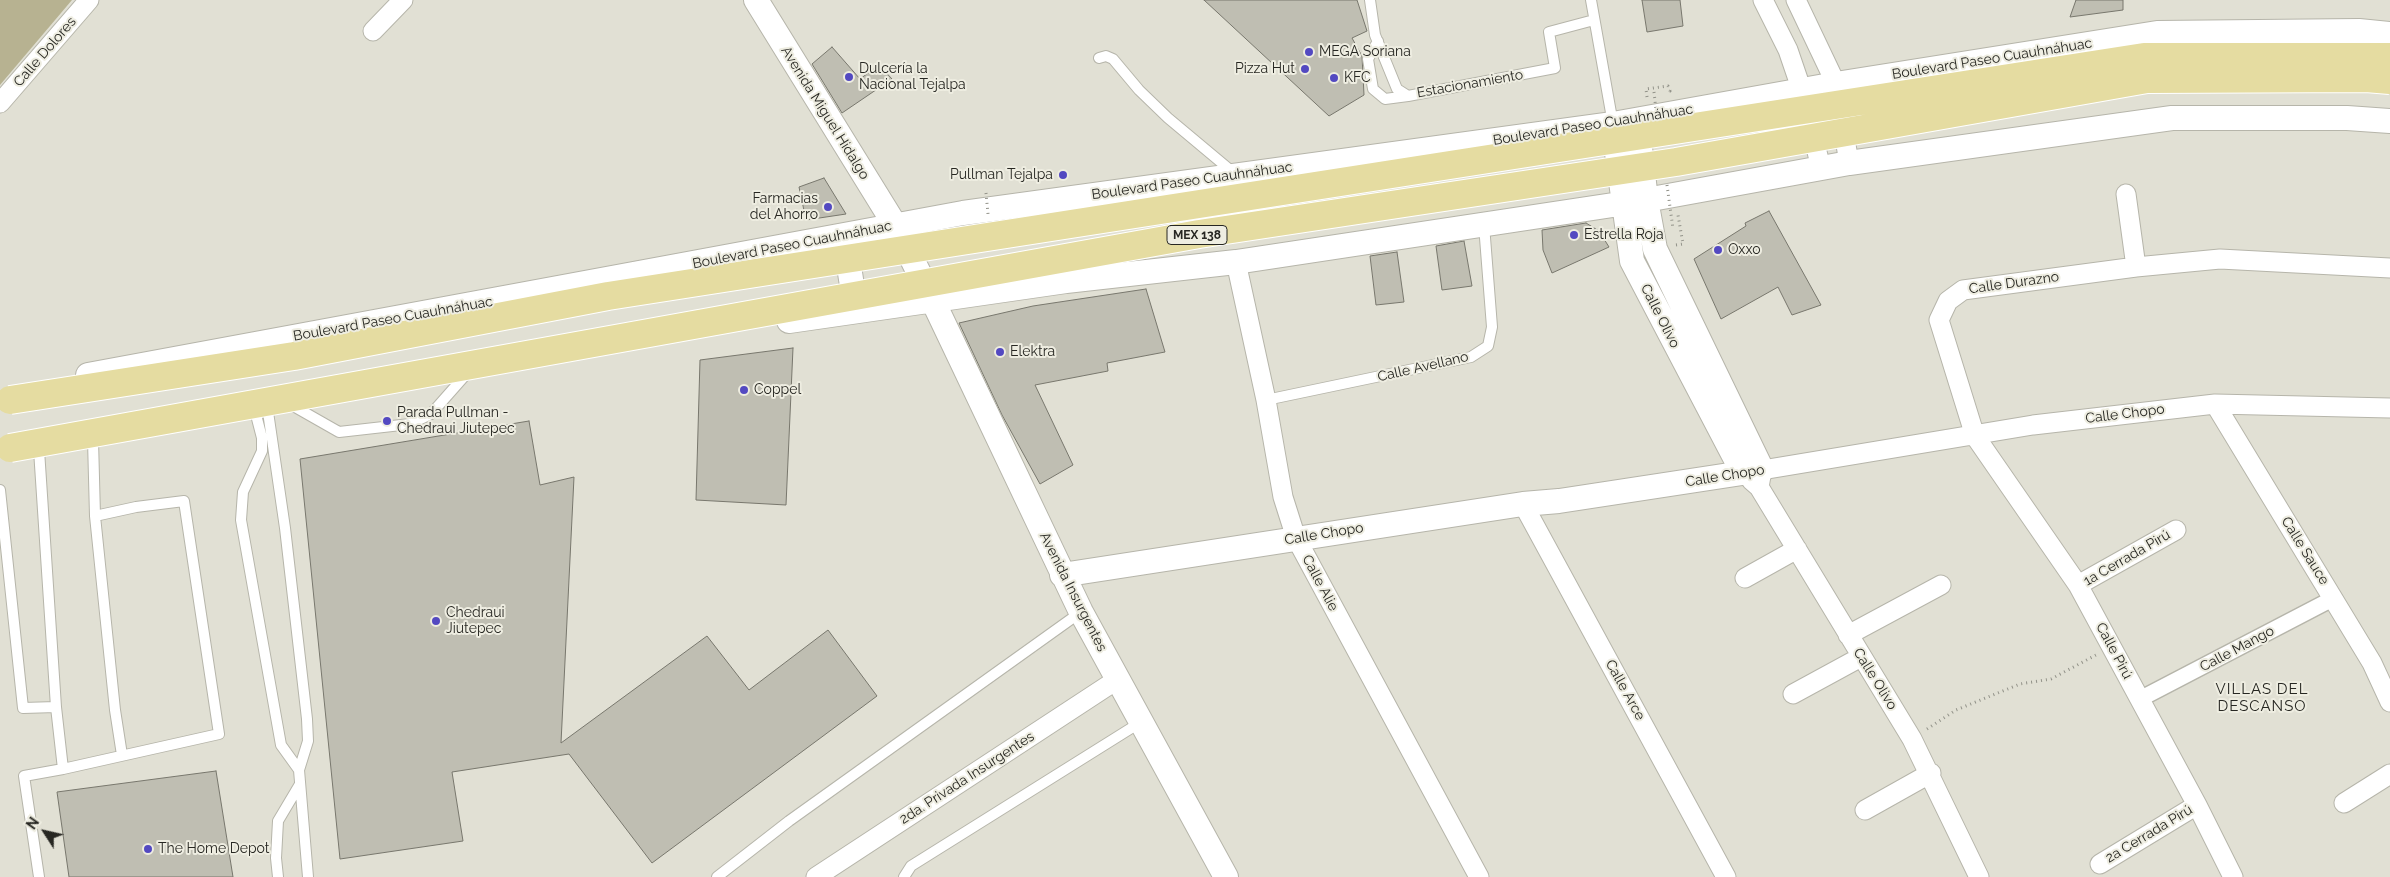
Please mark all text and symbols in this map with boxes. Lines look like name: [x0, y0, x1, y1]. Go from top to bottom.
street label: Calle Dolores: [10, 14, 80, 90]
street label: Boulevard Paseo Cuauhnáhuac: [1891, 35, 2093, 83]
street label: Avenida Miguel Hidalgo: [777, 43, 873, 183]
place label: MEGA Soriana: [1319, 44, 1411, 60]
marker: MEGA Soriana: [1303, 46, 1315, 58]
place label: Dulcería la Nacional Tejalpa: [859, 61, 966, 94]
place label: Pizza Hut: [1235, 61, 1295, 77]
marker: Pizza Hut: [1299, 63, 1311, 75]
street label: Estacionamiento: [1416, 66, 1524, 102]
place label: KFC: [1344, 70, 1371, 86]
marker: Dulcería la Nacional Tejalpa: [843, 71, 855, 83]
marker: KFC: [1328, 72, 1340, 84]
street label: Boulevard Paseo Cuauhnáhuac: [1492, 101, 1694, 149]
street label: Boulevard Paseo Cuauhnáhuac: [1091, 159, 1293, 203]
place label: Pullman Tejalpa: [950, 167, 1053, 183]
marker: Pullman Tejalpa: [1057, 169, 1069, 181]
place label: Farmacias del Ahorro: [750, 191, 818, 223]
marker: Farmacias del Ahorro: [822, 201, 834, 213]
street label: Boulevard Paseo Cuauhnáhuac: [691, 217, 893, 273]
road number: MEX 138: [1167, 226, 1227, 244]
place label: Estrella Roja: [1584, 227, 1664, 243]
marker: Estrella Roja: [1568, 229, 1580, 241]
place label: Oxxo: [1728, 242, 1760, 258]
marker: Oxxo: [1712, 244, 1724, 256]
street label: Calle Durazno: [1968, 268, 2060, 298]
street label: Calle Olivo: [1637, 281, 1683, 351]
street label: Boulevard Paseo Cuauhnáhuac: [292, 293, 494, 345]
place label: Elektra: [1010, 344, 1055, 360]
marker: Elektra: [994, 346, 1006, 358]
street label: Calle Avellano: [1376, 348, 1470, 386]
place label: Coppel: [754, 382, 801, 398]
marker: Coppel: [738, 384, 750, 396]
street label: Calle Chopo: [2084, 401, 2166, 427]
place label: Parada Pullman - Chedraui Jiutepec: [397, 405, 515, 438]
marker: Parada Pullman - Chedraui Jiutepec: [381, 415, 393, 427]
street label: Calle Chopo: [1684, 461, 1766, 491]
street label: Calle Sauce: [2277, 514, 2333, 588]
street label: Calle Chopo: [1283, 519, 1365, 549]
street label: 1a Cerrada Pirú: [2081, 526, 2173, 590]
street label: Avenida Insurgentes: [1036, 530, 1110, 654]
street label: Calle Alie: [1298, 552, 1342, 614]
place label: Chedraui Jiutepec: [446, 605, 505, 638]
marker: Chedraui Jiutepec: [430, 615, 442, 627]
street label: Calle Pirú: [2092, 620, 2136, 682]
street label: Calle Mango: [2197, 622, 2277, 676]
street label: Calle Olivo: [1849, 645, 1901, 713]
street label: Calle Arce: [1602, 657, 1648, 723]
district label: VILLAS DEL DESCANSO: [2214, 680, 2310, 715]
street label: 2da. Privada Insurgentes: [896, 728, 1038, 828]
street label: 2a Cerrada Pirú: [2102, 801, 2196, 867]
north arrow: [20, 807, 70, 857]
text: N: [23, 814, 42, 832]
place label: The Home Depot: [158, 841, 269, 857]
marker: The Home Depot: [142, 843, 154, 855]

